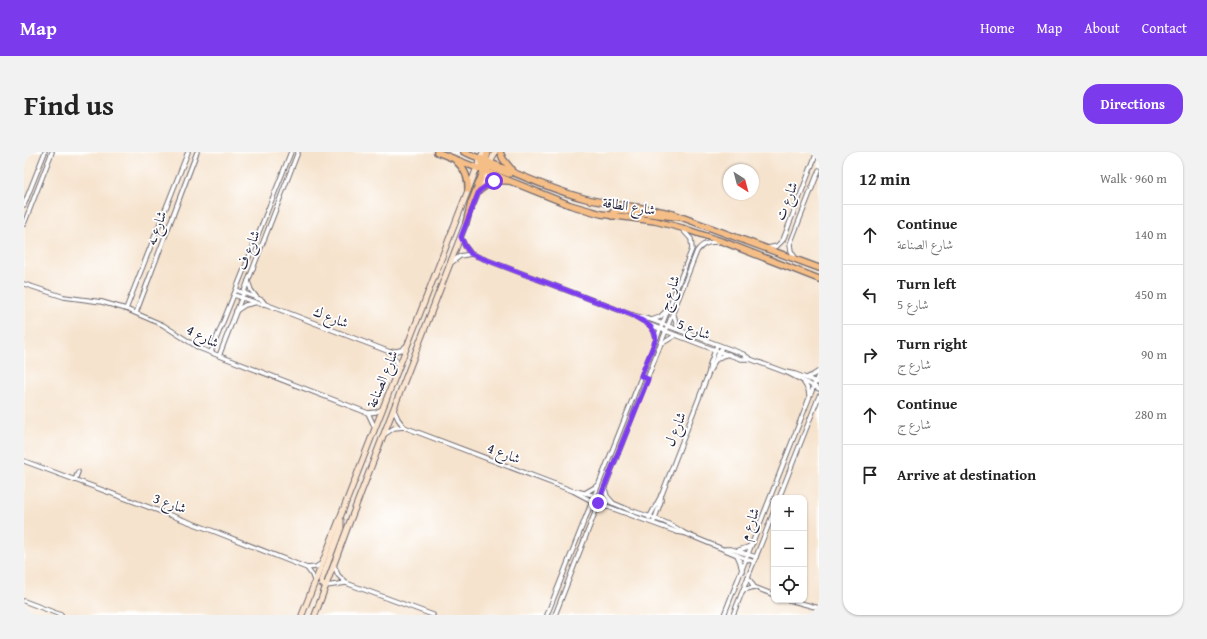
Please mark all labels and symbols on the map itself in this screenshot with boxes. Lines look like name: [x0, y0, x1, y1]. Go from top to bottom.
north arrow: [723, 164, 759, 200]
route start: [485, 172, 503, 190]
street label: شارع ت: [769, 179, 804, 224]
street label: شارع الطاقة: [601, 192, 657, 222]
street label: شارع ـه: [141, 208, 173, 249]
street label: شارع ف: [231, 227, 267, 274]
street label: شارع ج: [653, 272, 687, 315]
street label: شارع ك: [310, 301, 352, 335]
street label: شارع 5: [674, 314, 714, 346]
street label: شارع 4: [182, 319, 223, 354]
street label: شارع الصناعة: [361, 347, 404, 411]
street label: شارع ل: [659, 409, 693, 450]
street label: شارع 4: [484, 438, 524, 470]
street label: شارع 3: [150, 488, 190, 520]
route end: [589, 494, 607, 512]
street label: شارع م: [734, 505, 767, 544]

